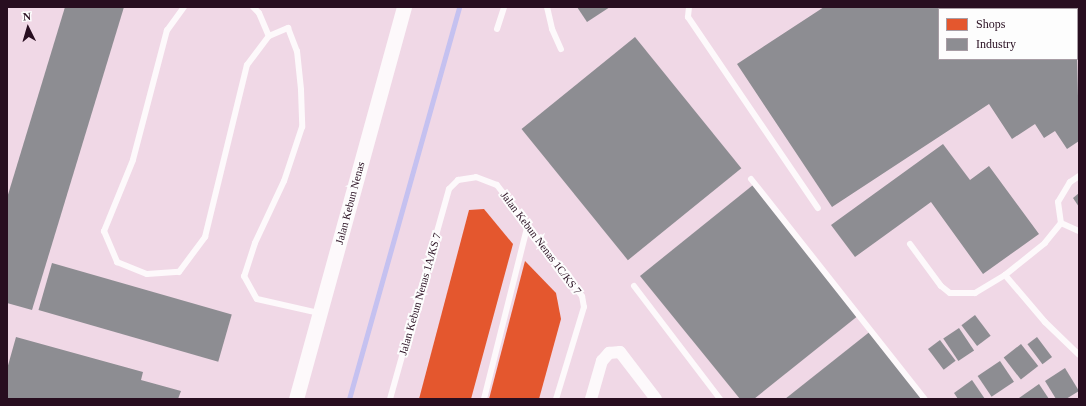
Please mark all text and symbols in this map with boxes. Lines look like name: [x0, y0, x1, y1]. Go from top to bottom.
north arrow: [8, 8, 48, 48]
legend: [938, 8, 1078, 60]
text: N: [22, 10, 31, 22]
text: Shops: [976, 17, 1005, 31]
text: Industry: [976, 37, 1016, 51]
street label: Jalan Kebun Nenas: [333, 160, 367, 246]
street label: Jalan Kebun Nenas 1C/KS 7: [498, 189, 584, 297]
street label: Jalan Kebun Nenas 1A/KS 7: [396, 231, 444, 357]

